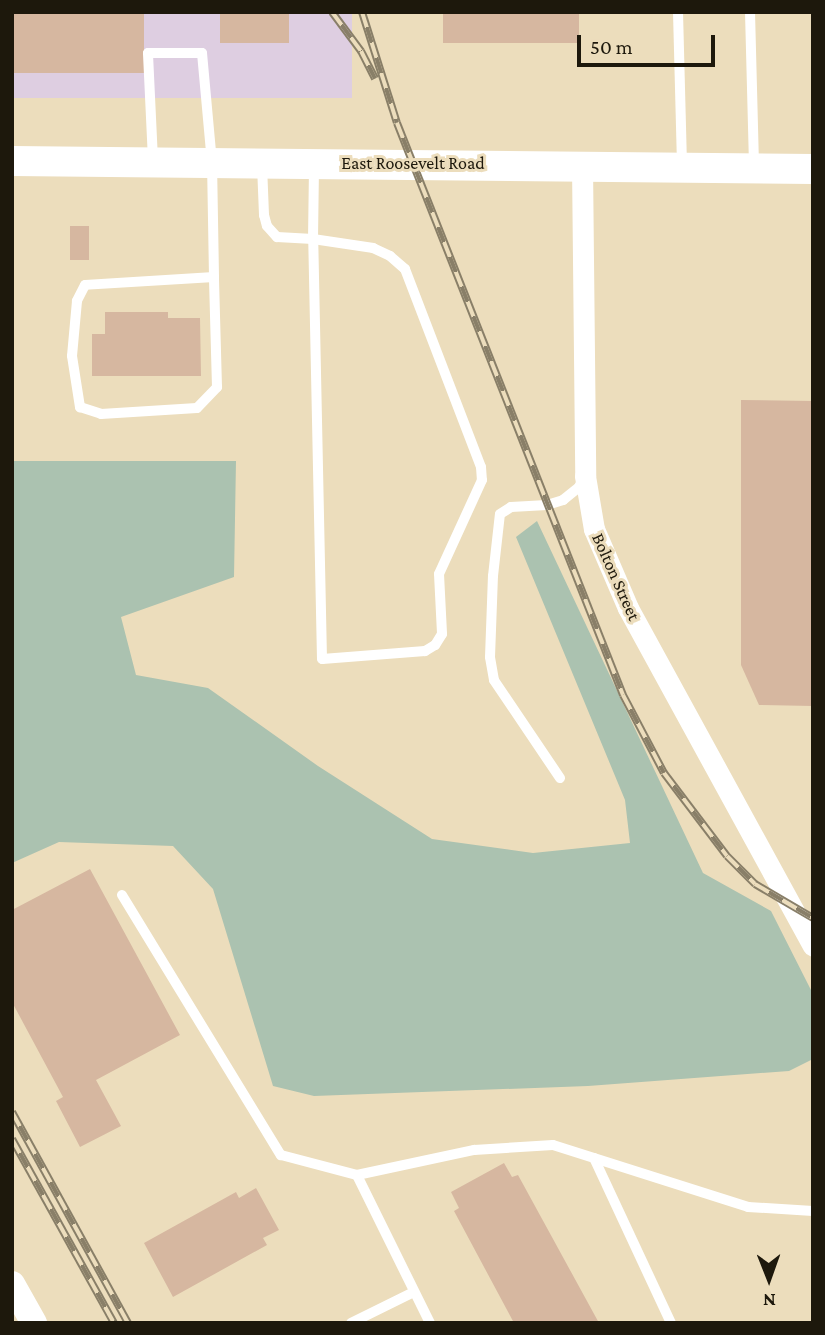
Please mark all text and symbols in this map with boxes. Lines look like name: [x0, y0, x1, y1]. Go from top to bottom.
scale bar: [580, 21, 718, 65]
text: 50 m: [590, 35, 633, 59]
street label: East Roosevelt Road: [341, 152, 485, 174]
street label: Bolton Street: [587, 530, 645, 624]
north arrow: [734, 1244, 804, 1314]
text: N: [763, 1290, 776, 1311]

